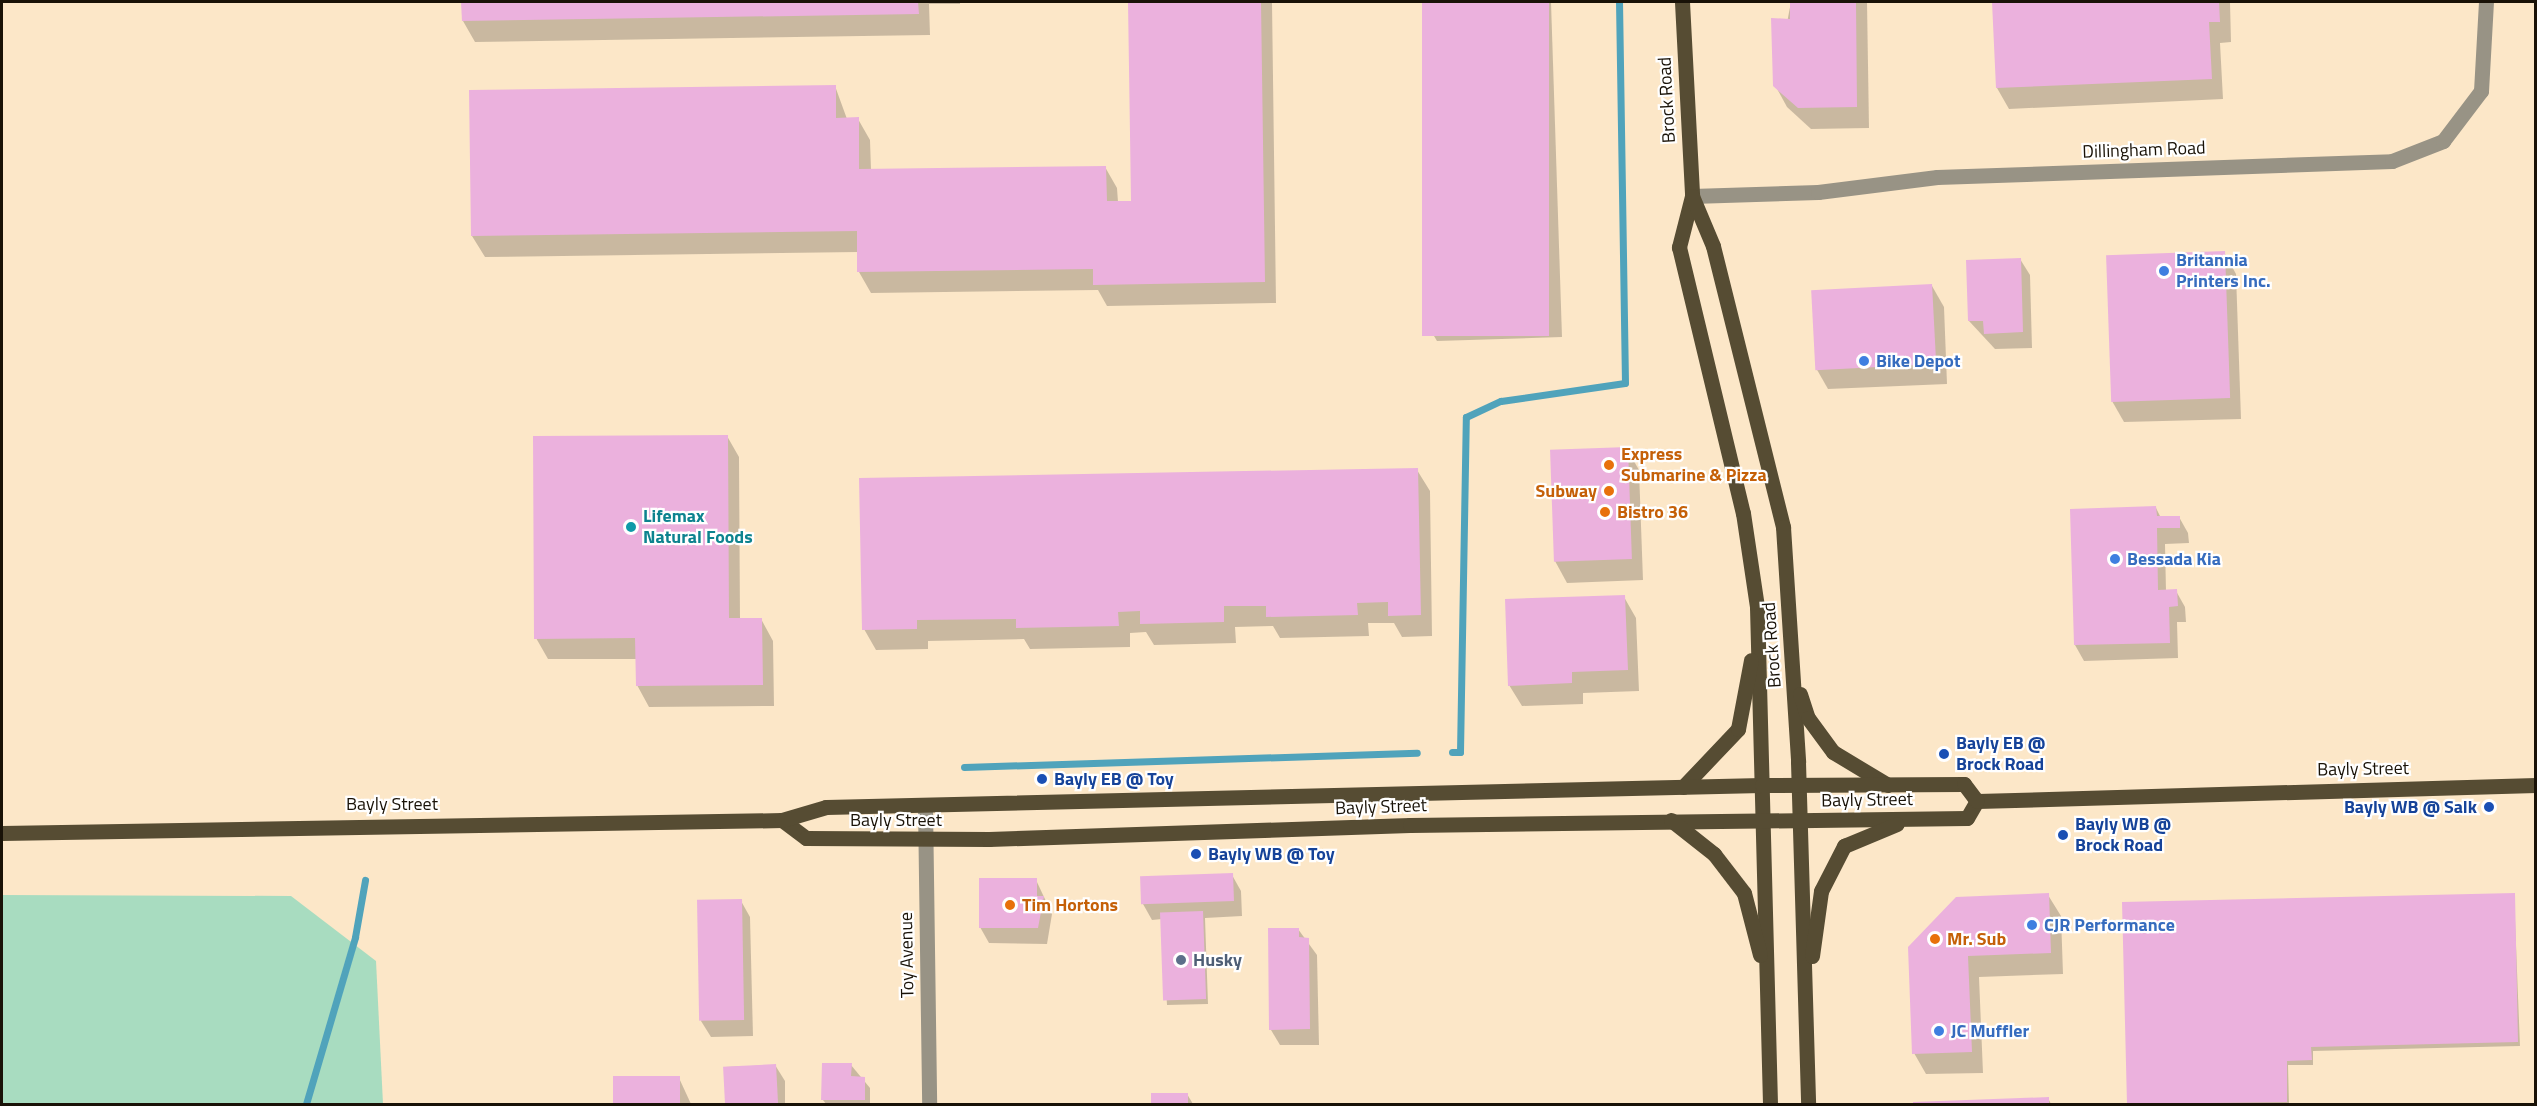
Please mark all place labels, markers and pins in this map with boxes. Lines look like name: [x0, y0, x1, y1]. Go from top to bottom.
place label: Britannia Printers Inc.: [2176, 250, 2271, 292]
marker: Britannia Printers Inc.: [2157, 264, 2171, 278]
place label: Bike Depot: [1876, 350, 1960, 372]
marker: Bike Depot: [1857, 354, 1871, 368]
place label: Express Submarine & Pizza: [1621, 444, 1767, 486]
marker: Express Submarine & Pizza: [1602, 458, 1616, 472]
place label: Subway: [1535, 480, 1597, 502]
marker: Subway: [1602, 484, 1616, 498]
place label: Bistro 36: [1617, 501, 1688, 523]
marker: Bistro 36: [1598, 505, 1612, 519]
place label: Lifemax Natural Foods: [643, 506, 753, 548]
marker: Lifemax Natural Foods: [624, 520, 638, 534]
place label: Bessada Kia: [2127, 548, 2221, 570]
marker: Bessada Kia: [2108, 552, 2122, 566]
place label: Bayly EB @ Brock Road: [1956, 733, 2045, 776]
marker: Bayly EB @ Brock Road: [1937, 747, 1951, 761]
place label: Bayly EB @ Toy: [1054, 768, 1174, 790]
marker: Bayly EB @ Toy: [1035, 772, 1049, 786]
place label: Bayly WB @ Salk: [2344, 796, 2477, 818]
marker: Bayly WB @ Salk: [2482, 800, 2496, 814]
place label: Bayly WB @ Brock Road: [2075, 814, 2171, 856]
marker: Bayly WB @ Brock Road: [2056, 828, 2070, 842]
place label: Bayly WB @ Toy: [1208, 843, 1335, 865]
marker: Bayly WB @ Toy: [1189, 847, 1203, 861]
place label: Tim Hortons: [1022, 894, 1118, 916]
marker: Tim Hortons: [1003, 898, 1017, 912]
place label: CJR Performance: [2044, 914, 2175, 936]
marker: CJR Performance: [2025, 918, 2039, 932]
place label: Mr. Sub: [1947, 928, 2006, 950]
marker: Mr. Sub: [1928, 932, 1942, 946]
place label: Husky: [1193, 949, 1242, 971]
marker: Husky: [1174, 953, 1188, 967]
place label: JC Muffler: [1951, 1020, 2029, 1042]
marker: JC Muffler: [1932, 1024, 1946, 1038]

